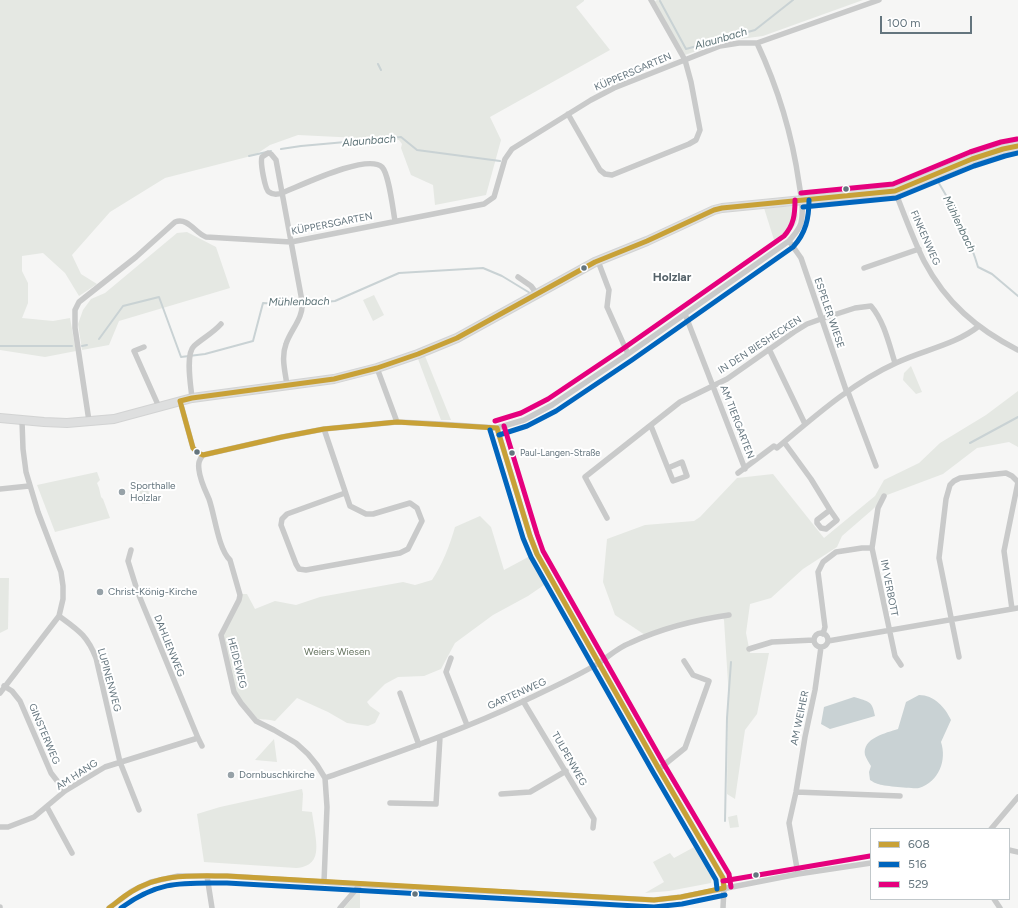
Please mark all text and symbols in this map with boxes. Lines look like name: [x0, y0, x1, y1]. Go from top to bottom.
scale bar: [882, 8, 974, 34]
text: 100 m: [887, 16, 921, 30]
water label: Alaunbach: [693, 25, 749, 53]
street label: KÜPPERSGARTEN: [593, 50, 673, 94]
water label: Alaunbach: [342, 132, 396, 150]
unlabelled marker: [841, 184, 851, 194]
water label: Mühlenbach: [940, 194, 978, 254]
street label: FINKENWEG: [908, 209, 942, 267]
street label: KÜPPERSGARTEN: [290, 210, 374, 238]
unlabelled marker: [579, 263, 589, 273]
district label: Holzlar: [653, 270, 691, 284]
street label: ESPELER WIESE: [811, 276, 847, 350]
water label: Mühlenbach: [268, 295, 330, 309]
street label: IN DEN BIESHECKEN: [716, 313, 804, 377]
street label: AM TIERGARTEN: [717, 384, 757, 460]
unlabelled marker: [192, 447, 202, 457]
marker: Paul-Langen-Straße: [507, 448, 517, 458]
place label: Paul-Langen-Straße: [520, 448, 600, 458]
place label: Sporthalle Holzlar: [130, 480, 176, 504]
marker: Sporthalle Holzlar: [117, 487, 127, 497]
street label: IM VERBOTT: [878, 559, 900, 617]
place label: Christ-König-Kirche: [108, 586, 197, 598]
marker: Christ-König-Kirche: [95, 587, 105, 597]
street label: DAHLIENWEG: [151, 613, 187, 679]
street label: HEIDEWEG: [225, 636, 249, 690]
park label: Weiers Wiesen: [304, 646, 370, 658]
street label: LUPINENWEG: [95, 647, 123, 713]
street label: GARTENWEG: [486, 676, 548, 712]
street label: AM WEIHER: [788, 690, 812, 746]
street label: GINSTERWEG: [26, 702, 62, 766]
street label: TULPENWEG: [549, 730, 589, 788]
street label: AM HANG: [54, 757, 100, 793]
place label: Dornbuschkirche: [239, 769, 315, 781]
marker: Dornbuschkirche: [226, 770, 236, 780]
legend: [870, 828, 1010, 900]
text: 608: [908, 837, 930, 851]
text: 516: [908, 857, 927, 871]
unlabelled marker: [751, 870, 761, 880]
text: 529: [908, 877, 928, 891]
unlabelled marker: [410, 889, 420, 899]

